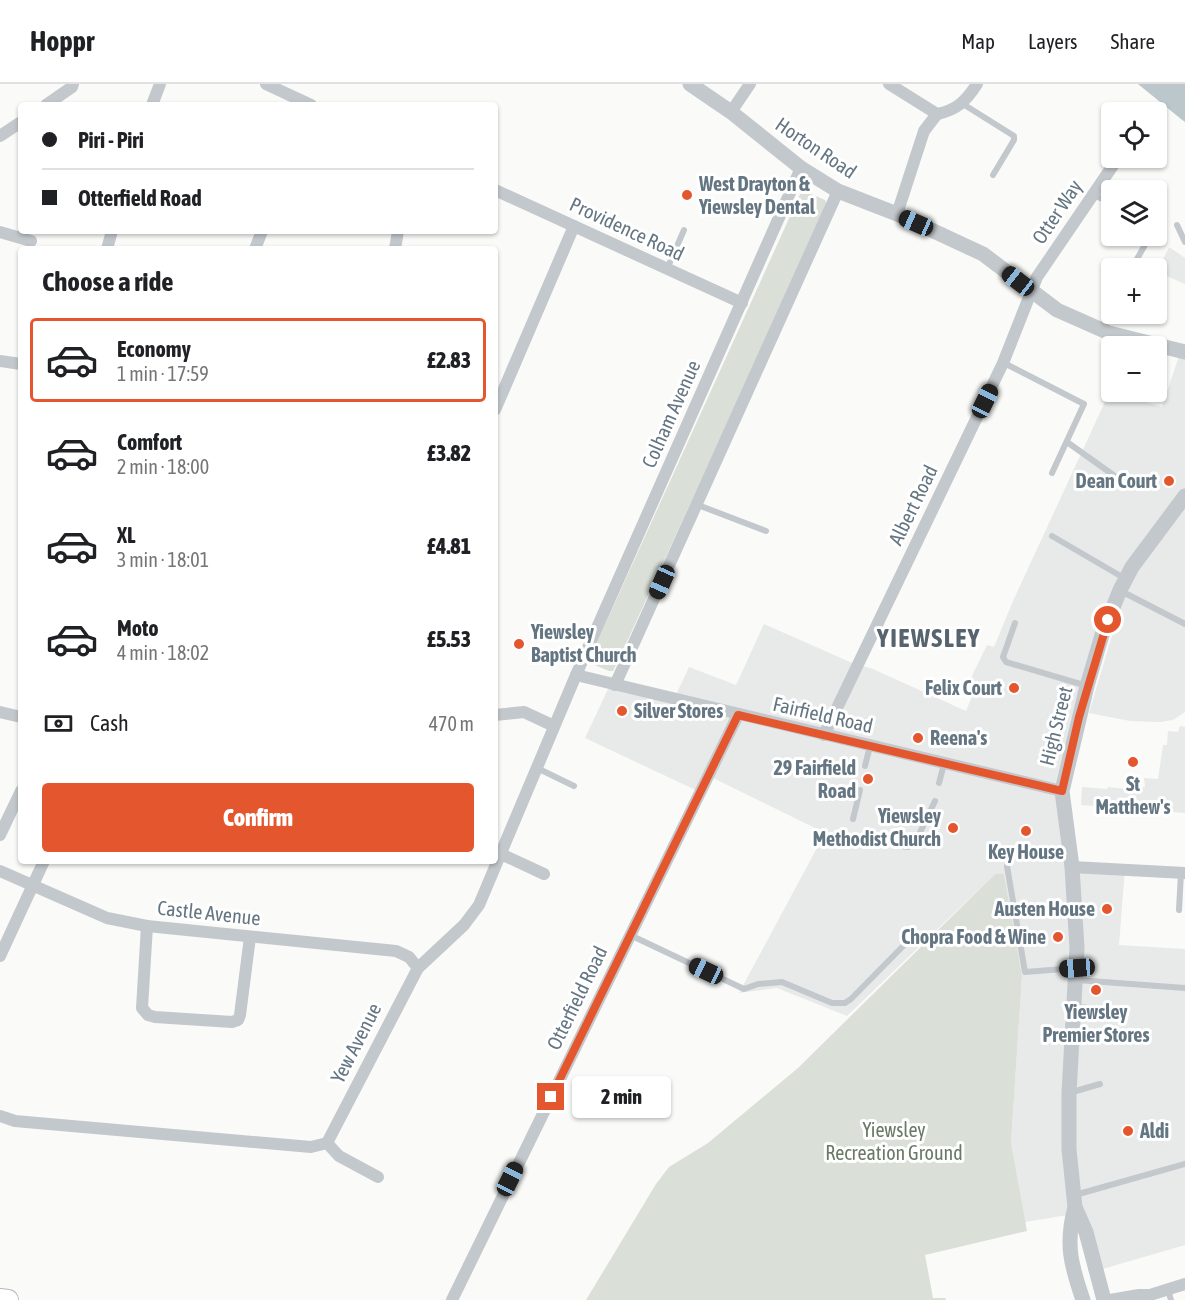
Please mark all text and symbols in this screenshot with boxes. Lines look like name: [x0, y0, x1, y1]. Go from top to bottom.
text: Hoppr: [30, 25, 94, 57]
text: Map: [961, 29, 995, 53]
text: Layers: [1028, 29, 1078, 53]
text: Share: [1111, 29, 1155, 53]
map controls: [1101, 102, 1167, 402]
button: locate: [1101, 102, 1167, 168]
street label: Horton Road: [772, 112, 861, 183]
text: Piri - Piri: [78, 127, 144, 153]
place label: West Drayton & Yiewsley Dental: [698, 172, 816, 218]
street label: Otter Way: [1027, 175, 1086, 248]
button: layers: [1101, 180, 1167, 246]
text: Otterfield Road: [78, 185, 202, 211]
marker: West Drayton & Yiewsley Dental: [680, 188, 694, 202]
street label: Providence Road: [566, 192, 688, 265]
car: [896, 207, 936, 239]
button: +: [1101, 258, 1167, 324]
car: [998, 263, 1038, 299]
text: Choose a ride: [42, 266, 174, 297]
icon: car: [45, 333, 99, 387]
text: Economy: [117, 336, 191, 362]
button: −: [1101, 336, 1167, 402]
text: £2.83: [427, 347, 471, 373]
street label: Colham Avenue: [637, 356, 704, 471]
text: 1 min · 17:59: [117, 362, 209, 385]
car: [969, 381, 1001, 421]
icon: car: [45, 426, 99, 480]
text: Comfort: [117, 429, 182, 455]
text: £3.82: [427, 440, 471, 466]
text: 2 min · 18:00: [117, 455, 209, 478]
street label: Albert Road: [883, 461, 942, 548]
place label: Dean Court: [1075, 469, 1157, 492]
marker: Dean Court: [1162, 474, 1176, 488]
icon: car: [45, 519, 99, 573]
text: XL: [117, 522, 135, 548]
text: £4.81: [427, 533, 471, 559]
text: 3 min · 18:01: [117, 548, 209, 571]
car: [646, 562, 678, 602]
route start: [1094, 606, 1121, 633]
icon: car: [45, 612, 99, 666]
text: Moto: [117, 615, 159, 641]
place label: Yiewsley Baptist Church: [530, 620, 637, 666]
district label: YIEWSLEY: [876, 623, 981, 653]
text: £5.53: [427, 626, 471, 652]
marker: Yiewsley Baptist Church: [512, 637, 526, 651]
text: 4 min · 18:02: [117, 641, 209, 664]
place label: Felix Court: [925, 676, 1002, 699]
marker: Felix Court: [1007, 681, 1021, 695]
street label: High Street: [1035, 683, 1077, 768]
street label: Fairfield Road: [771, 692, 875, 737]
place label: Silver Stores: [634, 699, 723, 722]
marker: Silver Stores: [615, 704, 629, 718]
icon: cash: [42, 707, 75, 740]
text: Cash: [90, 710, 129, 736]
text: 470 m: [429, 712, 474, 735]
place label: Reena's: [930, 726, 987, 749]
marker: Reena's: [911, 731, 925, 745]
marker: St Matthew's: [1126, 755, 1140, 769]
place label: 29 Fairfield Road: [773, 756, 856, 802]
marker: 29 Fairfield Road: [861, 772, 875, 786]
place label: St Matthew's: [1095, 772, 1171, 818]
button: Confirm: [42, 783, 474, 852]
place label: Yiewsley Methodist Church: [813, 804, 942, 850]
marker: Yiewsley Methodist Church: [946, 821, 960, 835]
marker: Key House: [1019, 824, 1033, 838]
place label: Key House: [988, 840, 1064, 863]
street label: Castle Avenue: [156, 896, 262, 929]
place label: Austen House: [994, 897, 1095, 920]
marker: Austen House: [1100, 902, 1114, 916]
place label: Chopra Food & Wine: [901, 925, 1046, 948]
marker: Chopra Food & Wine: [1051, 930, 1065, 944]
street label: Otterfield Road: [542, 942, 612, 1053]
car: [686, 955, 726, 987]
car: [1058, 958, 1096, 978]
marker: Yiewsley Premier Stores: [1089, 983, 1103, 997]
street label: Yew Avenue: [326, 999, 385, 1087]
place label: Yiewsley Premier Stores: [1043, 1000, 1149, 1046]
callout: 2 min: [572, 1076, 671, 1118]
route end: [537, 1083, 564, 1110]
text: 2 min: [601, 1085, 642, 1108]
park label: Yiewsley Recreation Ground: [825, 1118, 963, 1164]
place label: Aldi: [1139, 1119, 1169, 1142]
marker: Aldi: [1121, 1124, 1135, 1138]
car: [494, 1159, 526, 1199]

